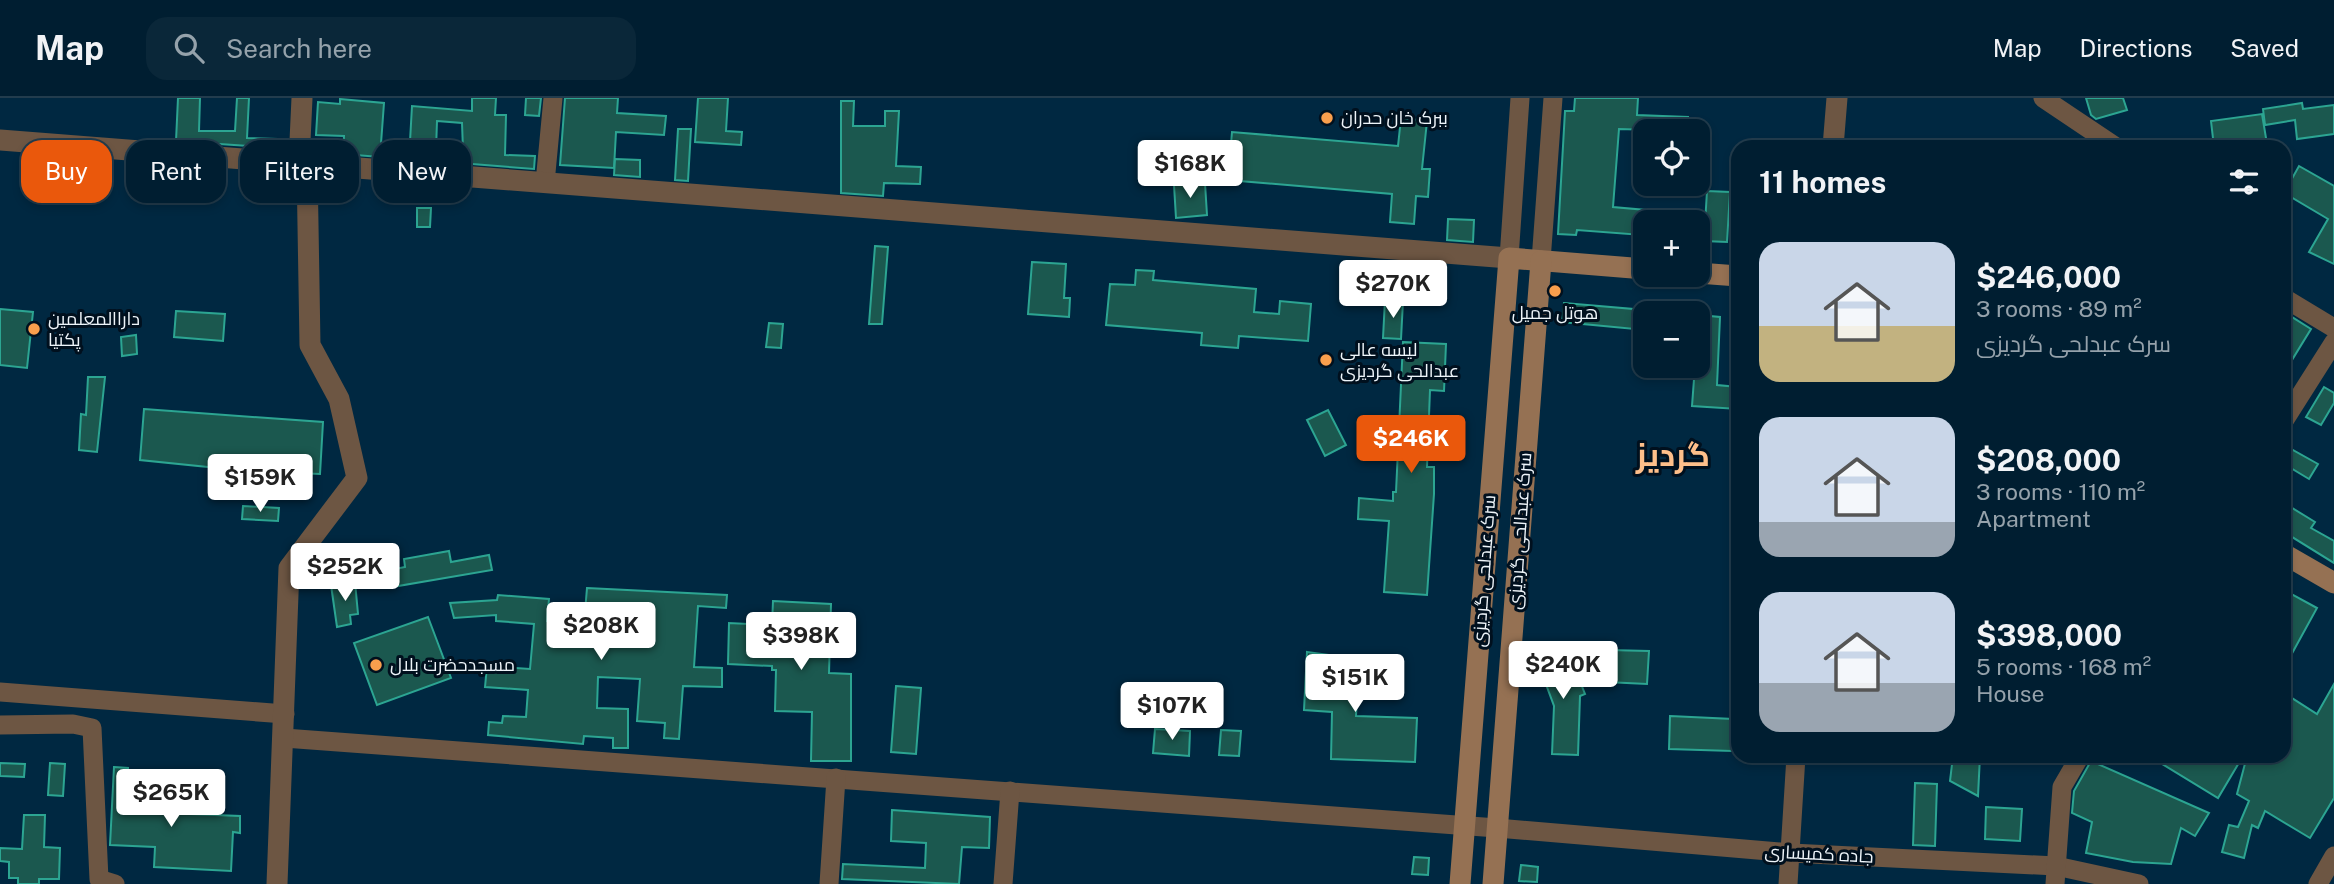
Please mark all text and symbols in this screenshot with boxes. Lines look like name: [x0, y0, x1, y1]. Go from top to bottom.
search box: [146, 17, 636, 80]
text: Map: [35, 29, 104, 67]
icon: search: [170, 29, 208, 67]
text: Search here: [226, 33, 372, 64]
text: Map: [1993, 34, 2042, 62]
text: Directions: [2080, 34, 2192, 62]
text: Saved: [2230, 34, 2299, 62]
place label: ببرک خان حدران: [1341, 107, 1448, 129]
marker: ببرک خان حدران: [1319, 110, 1335, 126]
map controls: [1633, 119, 1710, 378]
button: locate: [1633, 119, 1710, 196]
chip: Buy: [21, 140, 112, 203]
chip: Rent: [126, 140, 226, 203]
chip: Filters: [240, 140, 359, 203]
chip: New: [373, 140, 471, 203]
pin: $168K: [1141, 140, 1239, 200]
text: $168K: [1154, 149, 1226, 176]
icon: filters: [2225, 163, 2263, 201]
text: 11 homes: [1759, 164, 1886, 200]
button: +: [1633, 210, 1710, 287]
text: $246,000: [1976, 259, 2121, 295]
pin: $270K: [1344, 260, 1442, 320]
text: $270K: [1355, 269, 1431, 296]
icon: home: [1815, 270, 1899, 354]
marker: هوتل جمیل: [1547, 283, 1563, 299]
text: 3 rooms · 89 m²: [1976, 295, 2142, 322]
button: −: [1633, 301, 1710, 378]
place label: هوتل جمیل: [1512, 302, 1598, 324]
place label: داراالمعلمین پکتیا: [48, 308, 140, 352]
marker: داراالمعلمین پکتیا: [26, 321, 42, 337]
text: سرک عبدلحی گردیزی: [1976, 330, 2171, 357]
place label: لیسه عالی عبدالحی گردیزی: [1340, 339, 1459, 382]
marker: لیسه عالی عبدالحی گردیزی: [1318, 352, 1334, 368]
pin: $246K: [1362, 416, 1460, 475]
text: $246K: [1372, 424, 1450, 451]
district label: گردیز: [1635, 436, 1710, 474]
text: $208,000: [1976, 442, 2121, 478]
icon: home: [1815, 445, 1899, 529]
street label: سرک عبدالحی گردیزی: [1504, 452, 1536, 610]
pin: $159K: [211, 454, 309, 514]
text: $159K: [224, 463, 296, 490]
text: 3 rooms · 110 m²: [1976, 478, 2145, 505]
street label: سرک عبدلحی گردیزی: [1468, 494, 1500, 648]
text: Apartment: [1976, 505, 2091, 532]
pin: $252K: [296, 544, 394, 603]
text: $252K: [307, 552, 383, 579]
pin: $208K: [552, 602, 650, 662]
text: $208K: [563, 611, 639, 638]
pin: $398K: [752, 612, 850, 672]
text: $398,000: [1976, 617, 2122, 653]
icon: home: [1815, 620, 1899, 704]
text: $398K: [762, 621, 840, 648]
pin: $240K: [1514, 642, 1612, 701]
text: $240K: [1525, 650, 1601, 677]
text: 5 rooms · 168 m²: [1976, 653, 2151, 680]
place label: مسجدحضرت بلال: [390, 654, 515, 676]
pin: $151K: [1306, 654, 1404, 714]
marker: مسجدحضرت بلال: [368, 657, 384, 673]
text: $151K: [1321, 663, 1389, 690]
text: House: [1976, 680, 2044, 707]
pin: $107K: [1123, 682, 1221, 742]
text: $107K: [1137, 691, 1207, 718]
pin: $265K: [122, 770, 220, 829]
text: $265K: [132, 778, 210, 805]
street label: جاده کمیساری: [1764, 840, 1874, 868]

